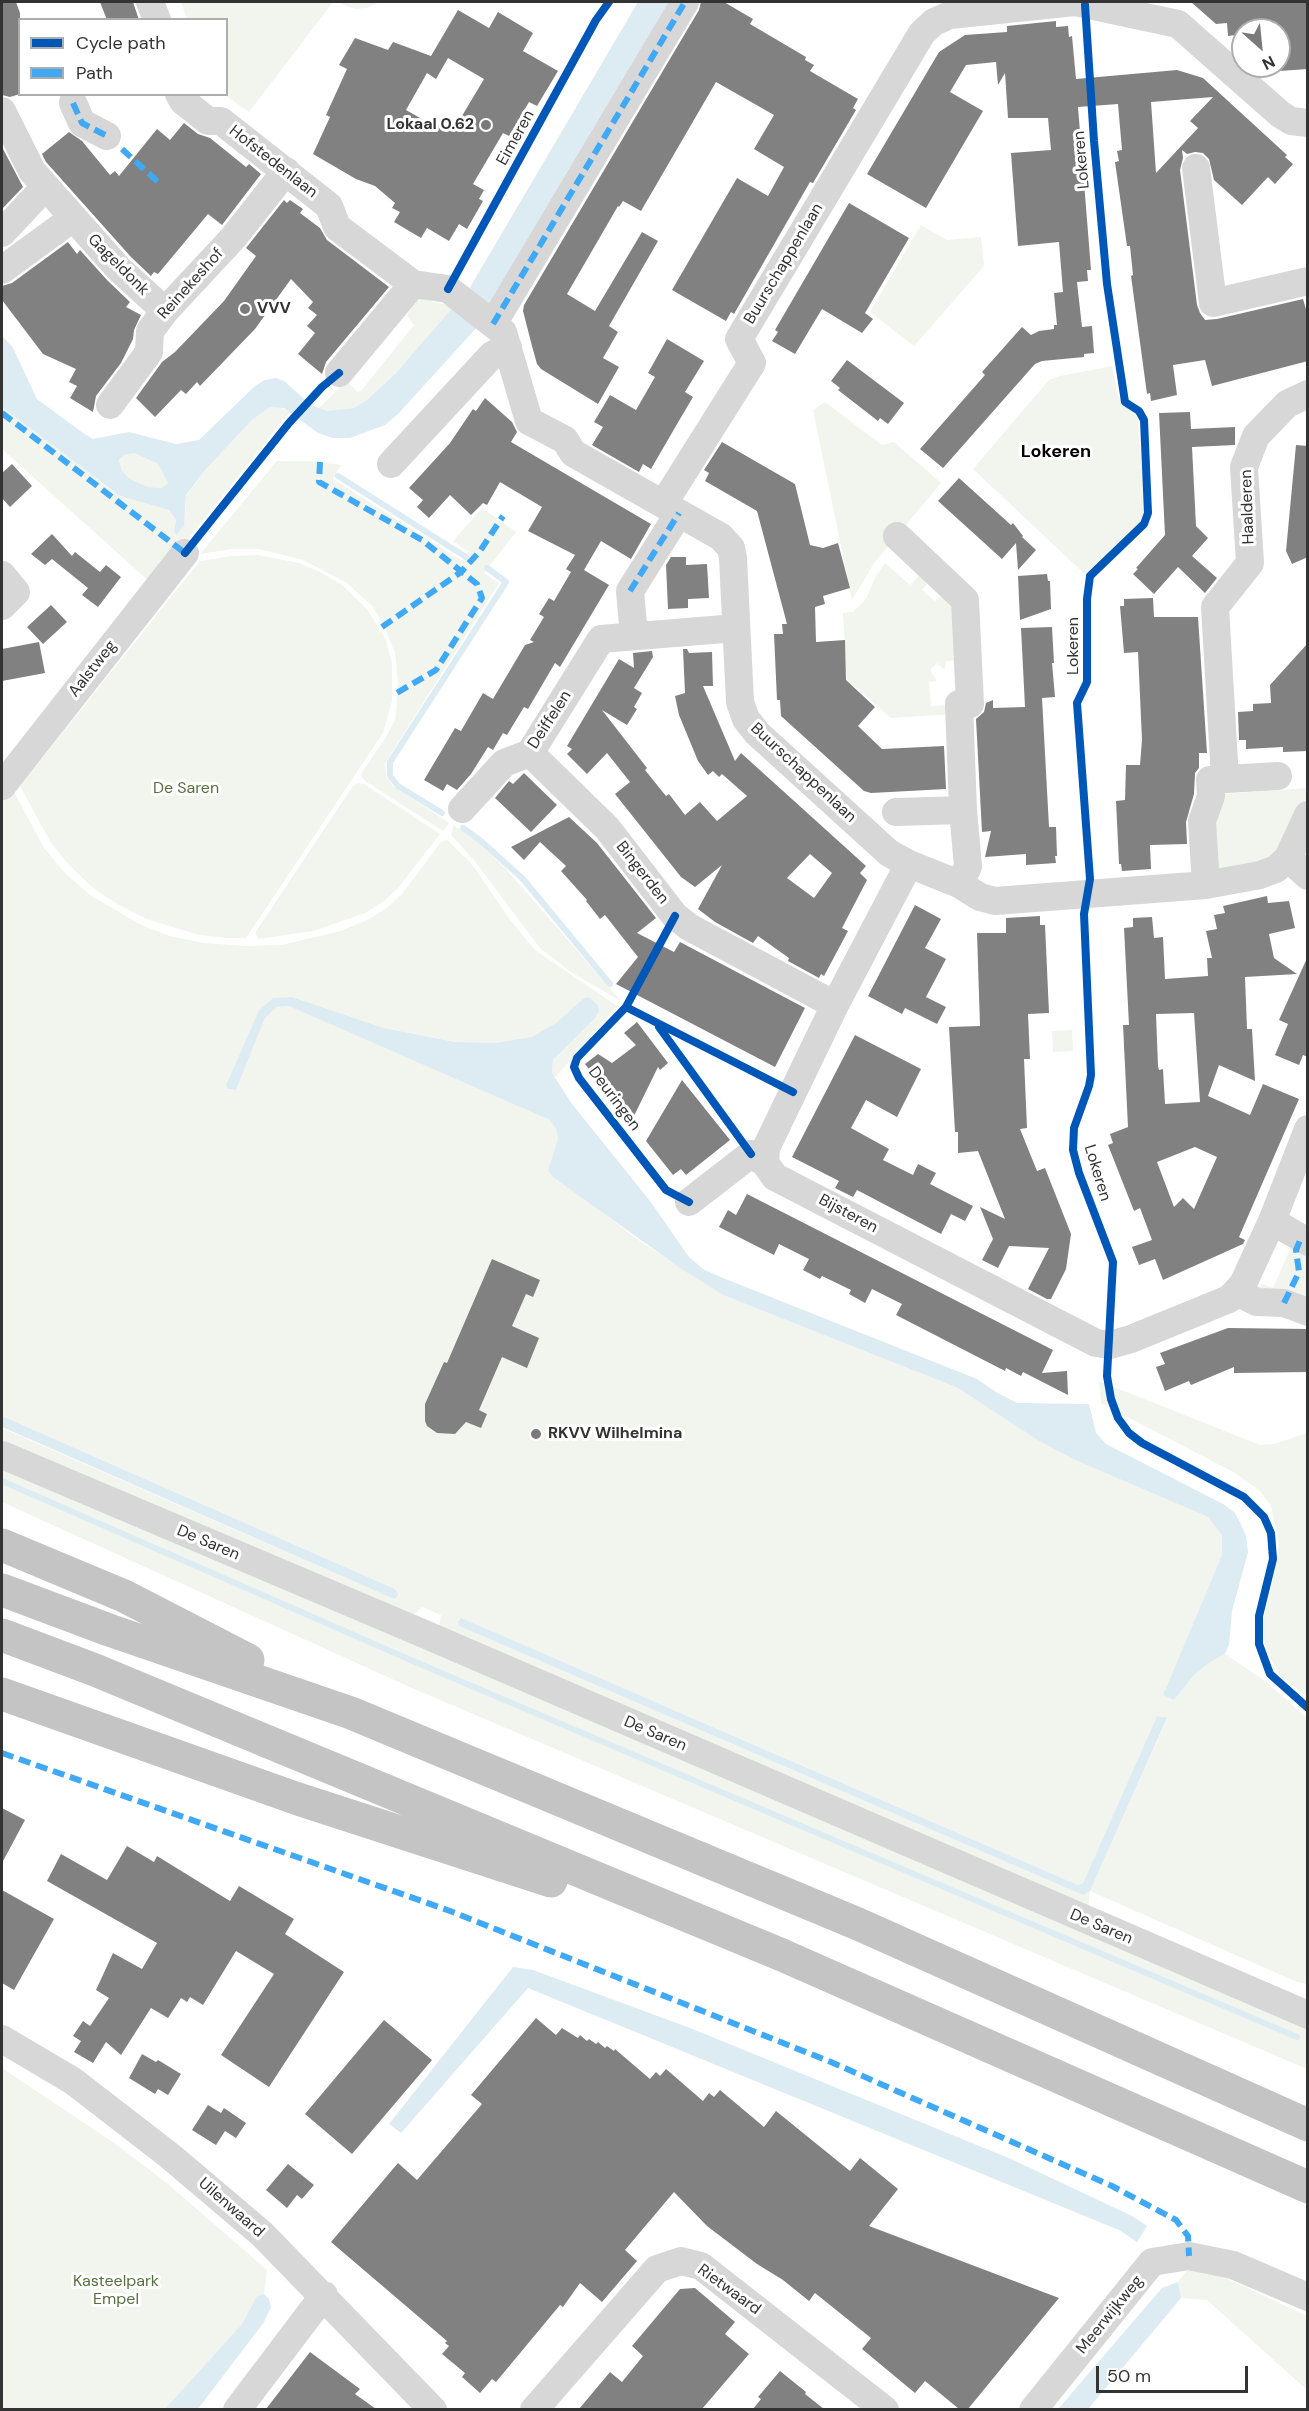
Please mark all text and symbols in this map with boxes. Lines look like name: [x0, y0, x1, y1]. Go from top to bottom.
legend: [18, 18, 228, 96]
north arrow: [1231, 18, 1291, 78]
text: Cycle path: [76, 31, 166, 55]
text: N: [1259, 51, 1278, 75]
text: Path: [76, 61, 113, 85]
street label: Eimeren: [493, 107, 539, 169]
place label: Lokaal 0.62: [387, 115, 474, 135]
marker: Lokaal 0.62: [479, 118, 493, 132]
street label: Hofstedenlaan: [225, 122, 321, 202]
street label: Lokeren: [1070, 130, 1094, 190]
street label: Buurschappenlaan: [740, 200, 828, 328]
street label: Gageldonk: [83, 230, 153, 300]
street label: Reinekeshof: [154, 245, 228, 323]
place label: VVV: [257, 299, 291, 319]
marker: VVV: [238, 302, 252, 316]
district label: Lokeren: [1021, 441, 1091, 463]
street label: Haalderen: [1237, 469, 1259, 545]
street label: Lokeren: [1064, 617, 1084, 675]
street label: Aalstweg: [65, 637, 121, 701]
street label: Deiffelen: [524, 687, 576, 753]
street label: Buurschappenlaan: [746, 719, 860, 827]
park label: De Saren: [153, 779, 219, 799]
street label: Bingerden: [612, 838, 672, 908]
street label: Deuringen: [584, 1063, 644, 1135]
street label: Lokeren: [1079, 1142, 1115, 1204]
street label: Bijsteren: [815, 1190, 881, 1238]
place label: RKVV Wilhelmina: [548, 1424, 682, 1444]
marker: RKVV Wilhelmina: [529, 1427, 543, 1441]
street label: De Saren: [174, 1521, 242, 1565]
street label: De Saren: [621, 1712, 689, 1756]
street label: De Saren: [1067, 1905, 1135, 1949]
street label: Uilenwaard: [194, 2174, 268, 2242]
street label: Rietwaard: [694, 2261, 764, 2319]
park label: Kasteelpark Empel: [73, 2272, 159, 2310]
street label: Meerwijkweg: [1073, 2272, 1147, 2358]
scale bar: [1099, 2354, 1250, 2392]
text: 50 m: [1107, 2364, 1151, 2388]

